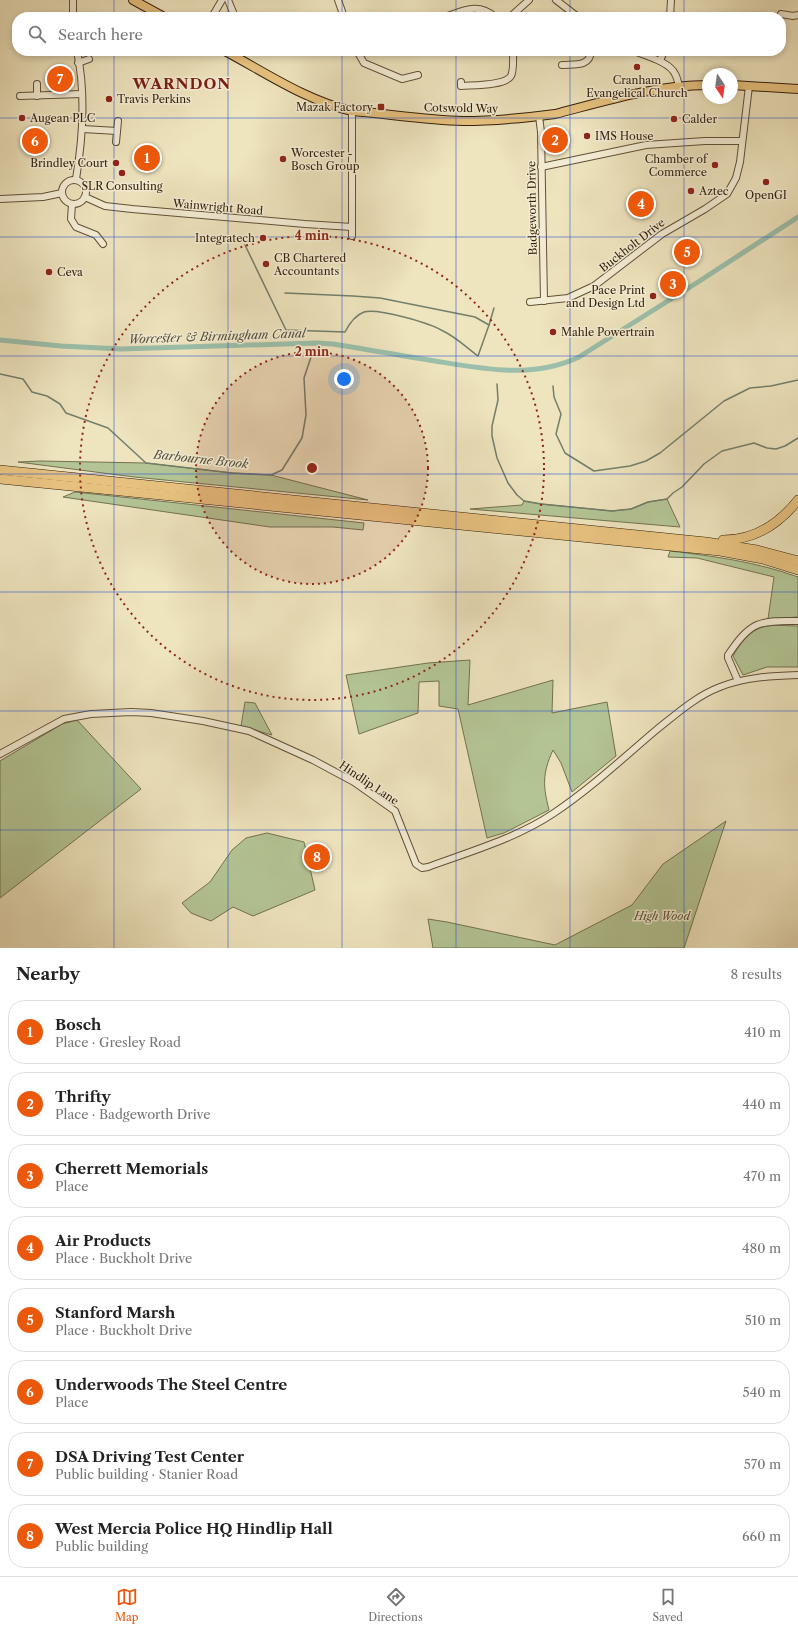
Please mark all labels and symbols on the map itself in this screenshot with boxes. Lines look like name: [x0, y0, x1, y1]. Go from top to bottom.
marker: Cranham Evangelical Church: [632, 62, 642, 72]
pin: 7: [47, 64, 73, 94]
north arrow: [702, 68, 738, 104]
place label: Cranham Evangelical Church: [586, 73, 688, 100]
district label: WARNDON: [132, 74, 231, 93]
place label: Travis Perkins: [117, 92, 191, 106]
marker: Travis Perkins: [104, 94, 114, 104]
place label: Mazak Factory: [296, 100, 374, 114]
street label: Cotswold Way: [424, 100, 499, 116]
marker: Mazak Factory: [376, 102, 386, 112]
place label: Augean PLC: [29, 111, 95, 125]
place label: Calder: [682, 112, 717, 126]
marker: Augean PLC: [17, 113, 27, 123]
marker: Calder: [669, 114, 679, 124]
pin: 2: [542, 125, 568, 155]
pin: 6: [22, 126, 48, 156]
place label: IMS House: [595, 129, 653, 143]
marker: IMS House: [582, 131, 592, 141]
pin: 1: [134, 143, 160, 173]
place label: Worcester - Bosch Group: [290, 146, 360, 173]
place label: Chamber of Commerce: [645, 152, 709, 179]
marker: Worcester - Bosch Group: [278, 154, 288, 164]
place label: Brindley Court: [30, 156, 108, 170]
marker: Brindley Court: [111, 158, 121, 168]
marker: Chamber of Commerce: [710, 160, 720, 170]
street label: Badgeworth Drive: [524, 161, 540, 255]
marker: SLR Consulting: [117, 168, 127, 178]
marker: OpenGI: [761, 177, 771, 187]
place label: SLR Consulting: [81, 179, 163, 193]
place label: Aztec: [698, 184, 729, 198]
marker: Aztec: [686, 186, 696, 196]
place label: OpenGI: [745, 188, 787, 202]
pin: 4: [628, 189, 654, 219]
street label: Wainwright Road: [171, 196, 264, 218]
street label: Buckholt Drive: [597, 215, 667, 275]
text: 4 min: [295, 228, 330, 243]
place label: Integratech: [195, 231, 255, 245]
marker: Integratech: [258, 233, 268, 243]
pin: 5: [674, 237, 700, 267]
place label: CB Chartered Accountants: [273, 251, 347, 278]
marker: CB Chartered Accountants: [261, 259, 271, 269]
place label: Ceva: [57, 265, 83, 279]
marker: Ceva: [44, 267, 54, 277]
pin: 3: [660, 269, 686, 299]
place label: Pace Print and Design Ltd: [566, 283, 645, 310]
marker: Pace Print and Design Ltd: [648, 291, 658, 301]
water label: Worcester & Birmingham Canal: [128, 325, 307, 347]
place label: Mahle Powertrain: [561, 325, 655, 339]
marker: Mahle Powertrain: [548, 327, 558, 337]
text: 2 min: [295, 344, 330, 359]
your location: [334, 369, 354, 389]
water label: Barbourne Brook: [152, 446, 250, 472]
centre of rings: [305, 461, 319, 475]
street label: Hindlip Lane: [337, 758, 401, 808]
pin: 8: [304, 842, 330, 872]
park label: High Wood: [633, 909, 691, 923]

